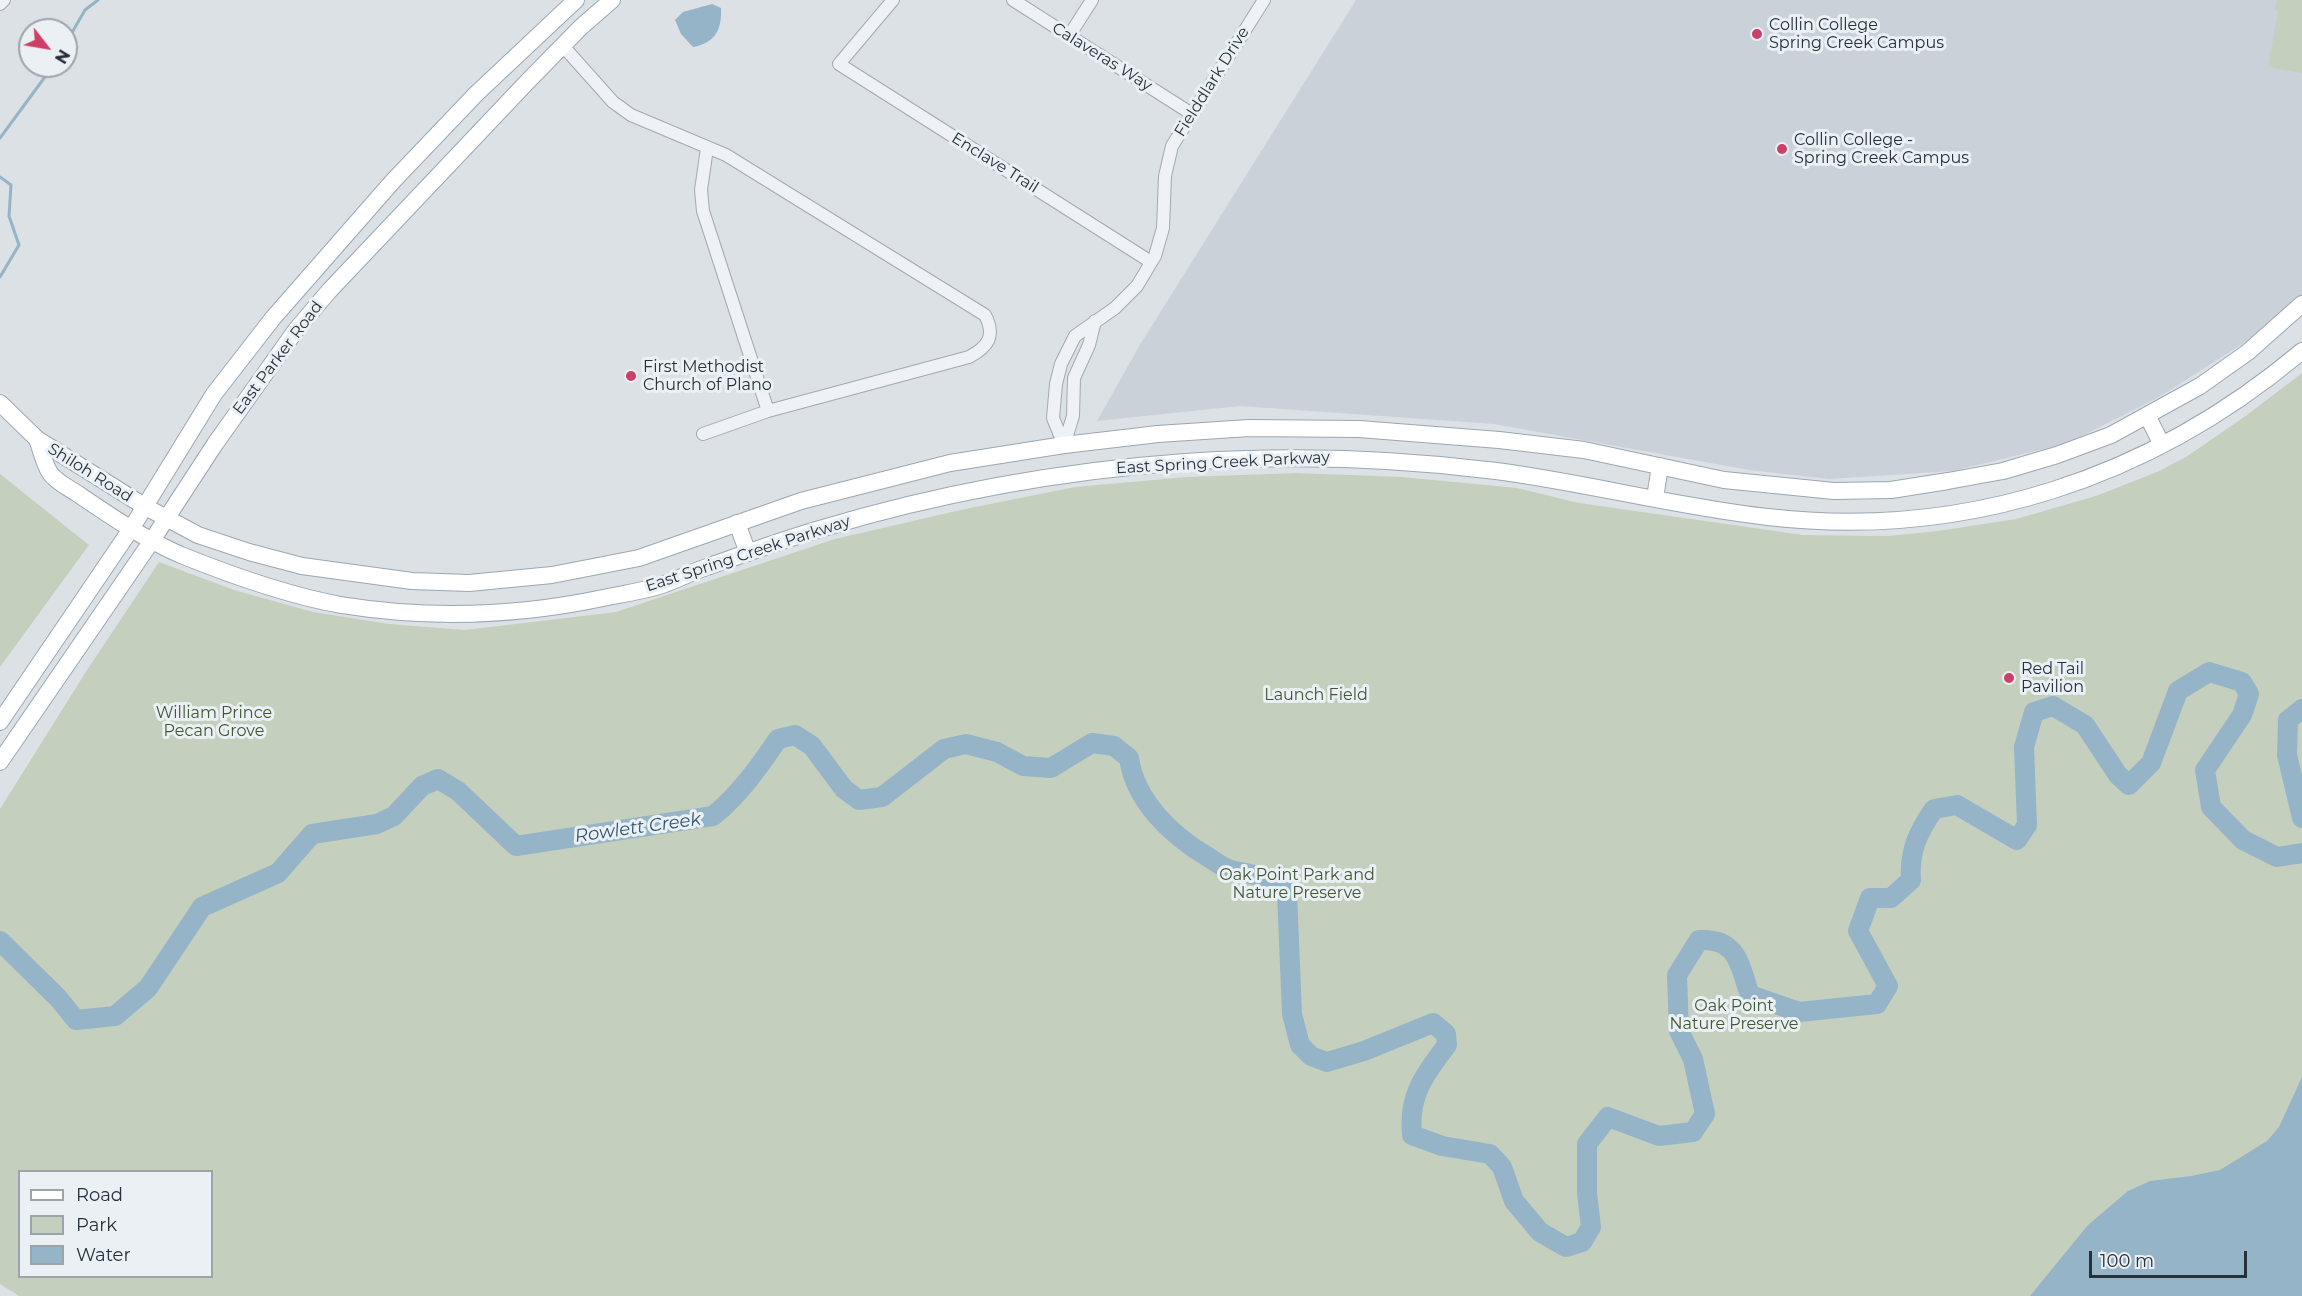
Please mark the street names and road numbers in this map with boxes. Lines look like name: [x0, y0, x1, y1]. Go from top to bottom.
street label: Calaveras Way: [1048, 19, 1156, 95]
street label: Fielddlark Drive: [1171, 24, 1253, 140]
street label: Enclave Trail: [948, 129, 1042, 197]
street label: East Parker Road: [229, 298, 327, 418]
street label: Shiloh Road: [44, 439, 136, 507]
street label: East Spring Creek Parkway: [1116, 448, 1330, 478]
street label: East Spring Creek Parkway: [643, 512, 853, 596]

